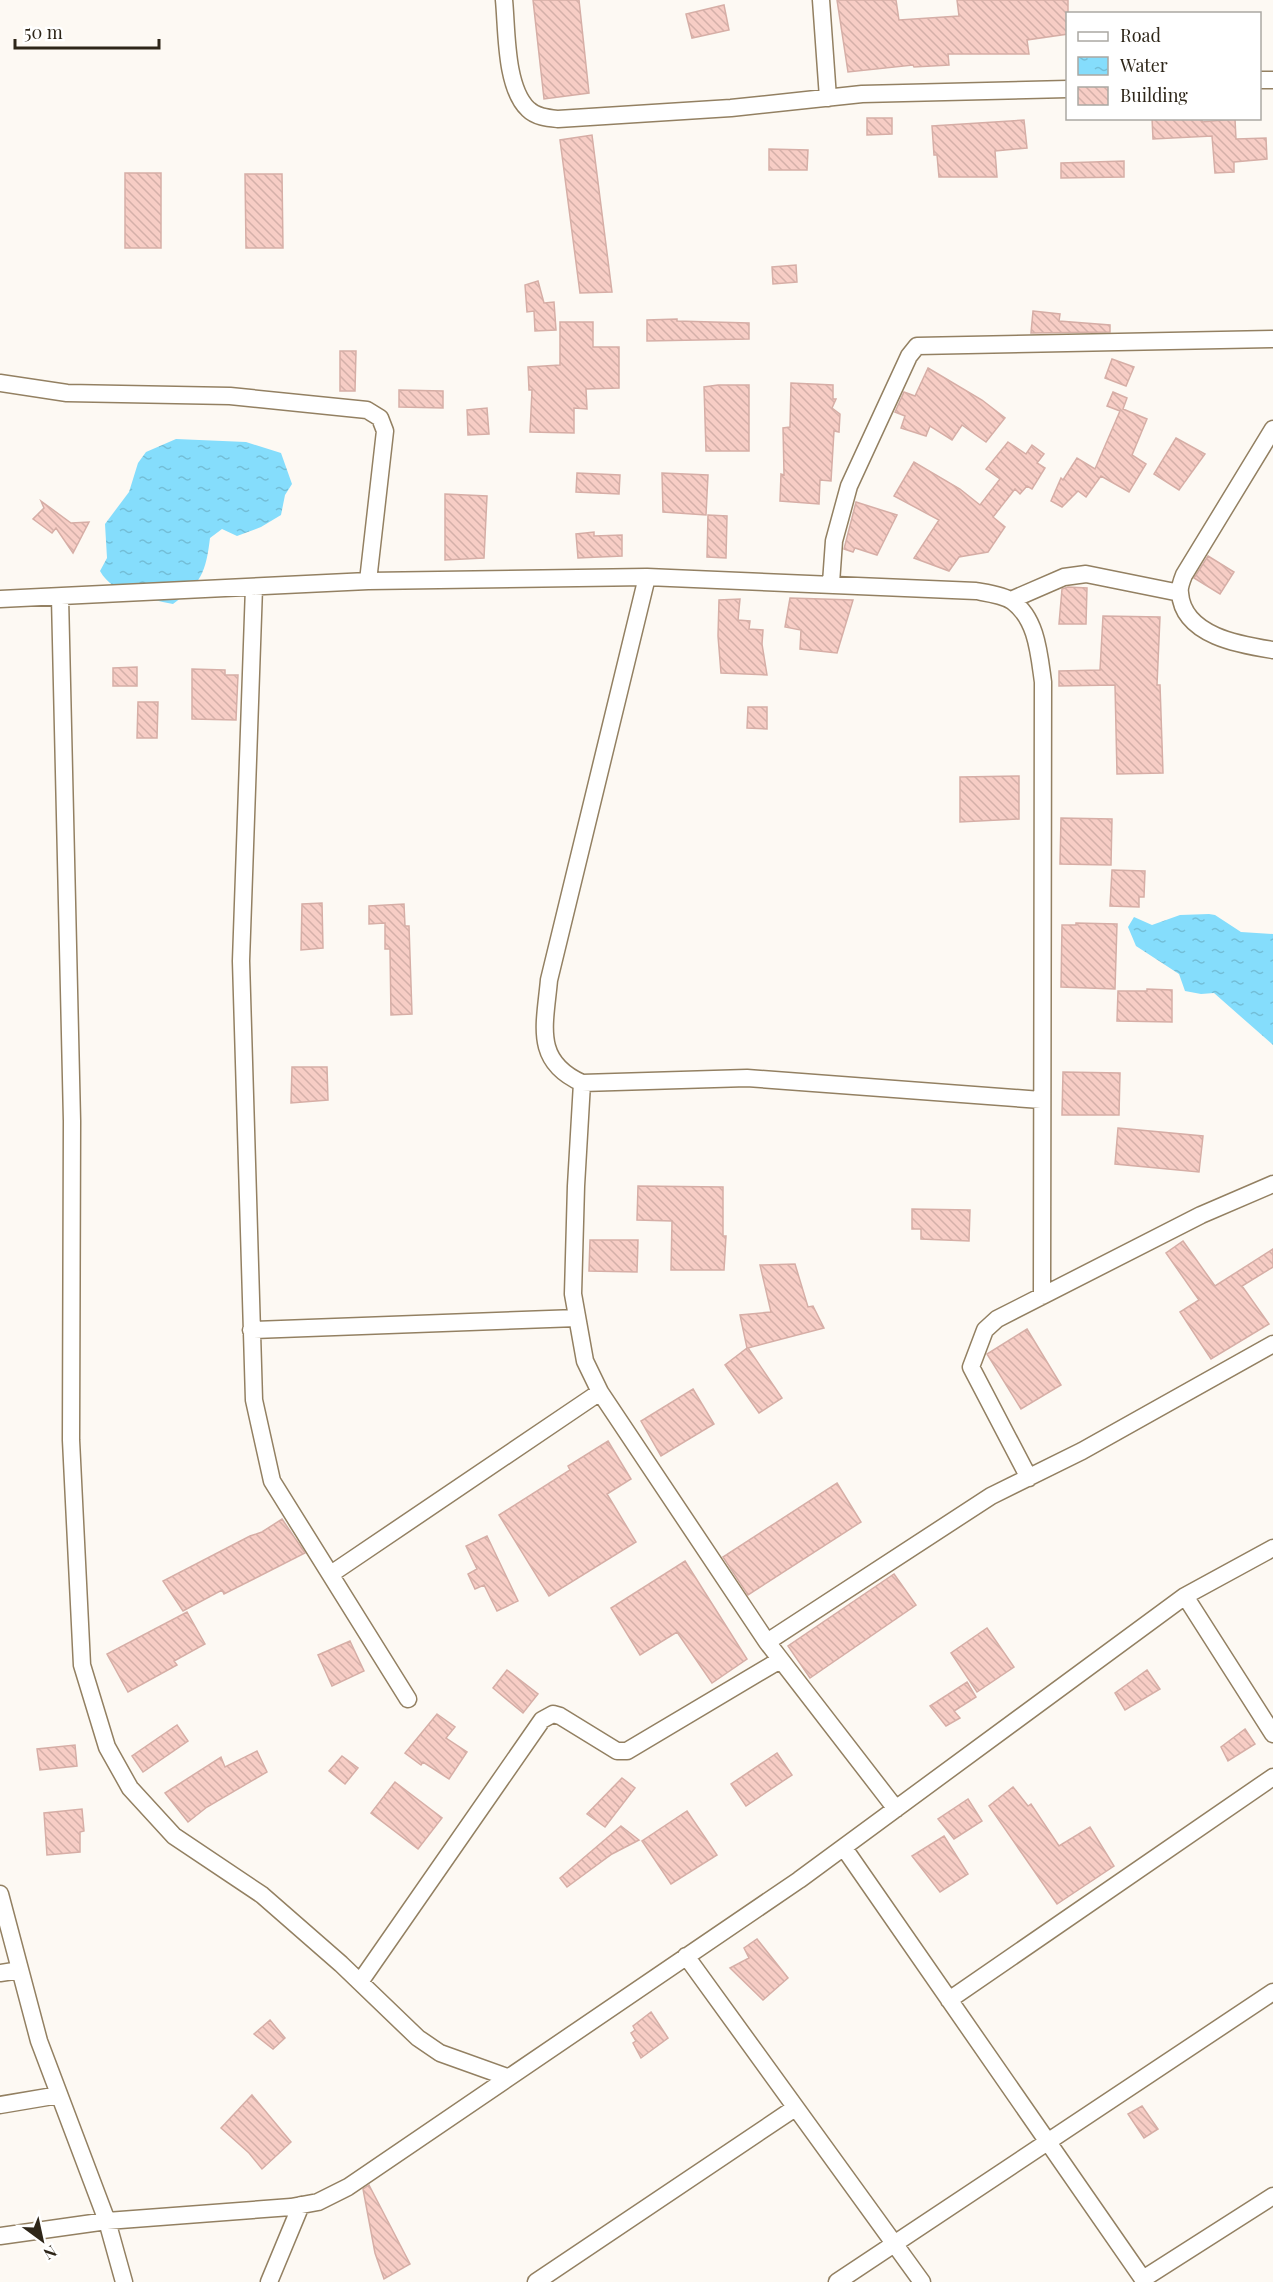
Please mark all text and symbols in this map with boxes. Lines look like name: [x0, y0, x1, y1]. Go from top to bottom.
scale bar: [15, 12, 159, 50]
legend: [1066, 12, 1261, 120]
text: 50 m: [24, 20, 63, 44]
text: Road: [1120, 23, 1161, 47]
text: Water: [1119, 53, 1168, 77]
text: Building: [1120, 83, 1188, 107]
north arrow: [12, 2210, 72, 2270]
text: N: [40, 2241, 61, 2265]

